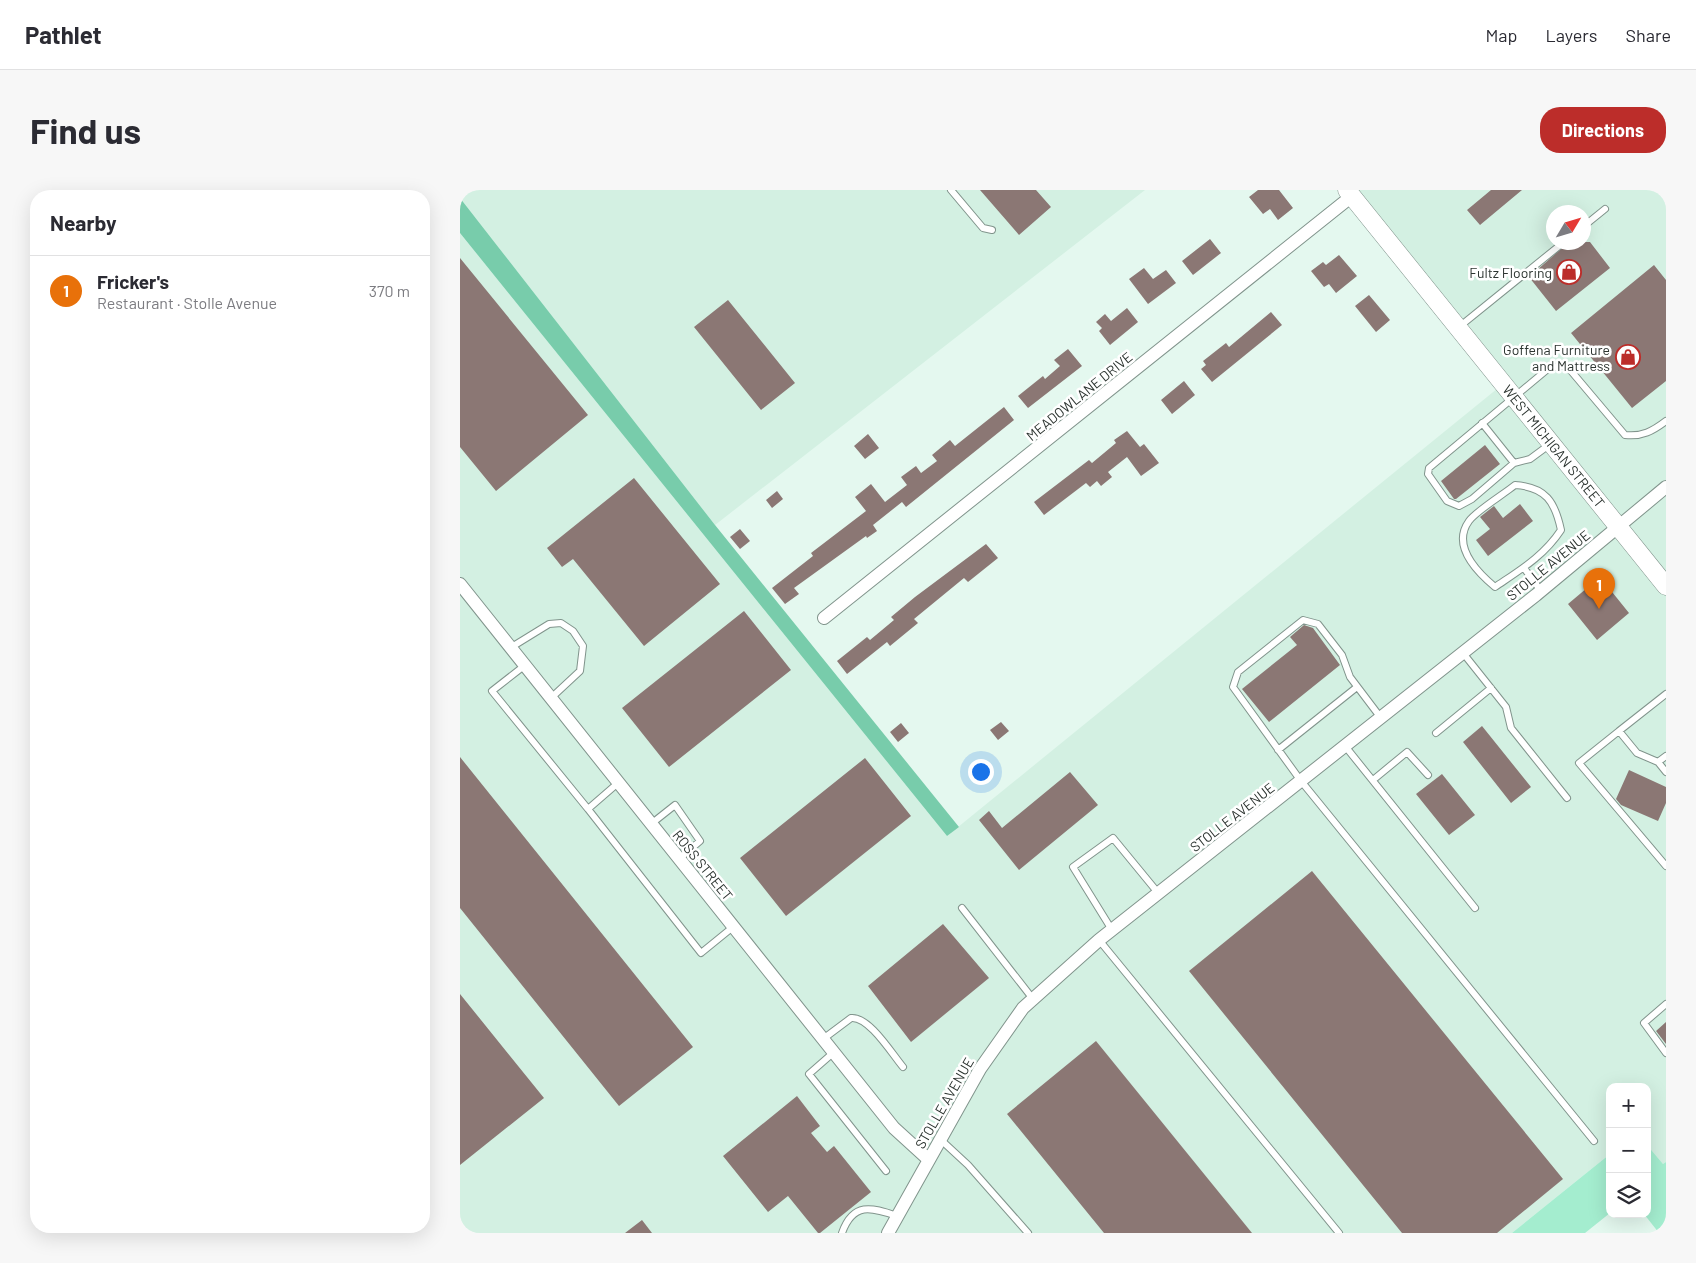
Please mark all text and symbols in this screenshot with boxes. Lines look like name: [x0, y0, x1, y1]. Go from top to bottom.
text: Pathlet: [25, 20, 102, 49]
text: Map: [1485, 24, 1517, 46]
text: Layers: [1545, 24, 1598, 46]
text: Share: [1626, 24, 1671, 46]
button: Directions: [1540, 107, 1666, 153]
text: Find us: [30, 109, 141, 151]
north arrow: [1546, 205, 1591, 250]
text: Nearby: [50, 210, 116, 235]
shop icon: Fultz Flooring: [1556, 259, 1582, 285]
place label: Fultz Flooring: [1469, 264, 1552, 281]
text: Fricker's: [97, 270, 169, 293]
text: 1: [63, 281, 69, 300]
text: 370 m: [369, 281, 410, 300]
text: Restaurant · Stolle Avenue: [97, 293, 277, 312]
place label: Goffena Furniture and Mattress: [1503, 341, 1610, 374]
shop icon: Goffena Furniture and Mattress: [1615, 344, 1641, 370]
street label: MEADOWLANE DRIVE: [1023, 348, 1135, 444]
street label: WEST MICHIGAN STREET: [1499, 381, 1609, 511]
street label: STOLLE AVENUE: [1503, 526, 1593, 604]
pin: 1: [1583, 568, 1615, 609]
your location: [968, 759, 994, 785]
street label: STOLLE AVENUE: [1186, 779, 1278, 855]
street label: ROSS STREET: [669, 826, 737, 904]
street label: STOLLE AVENUE: [911, 1054, 977, 1152]
map controls: [1606, 1083, 1651, 1218]
button: +: [1606, 1083, 1651, 1128]
button: −: [1606, 1128, 1651, 1173]
button: layers: [1606, 1173, 1651, 1218]

